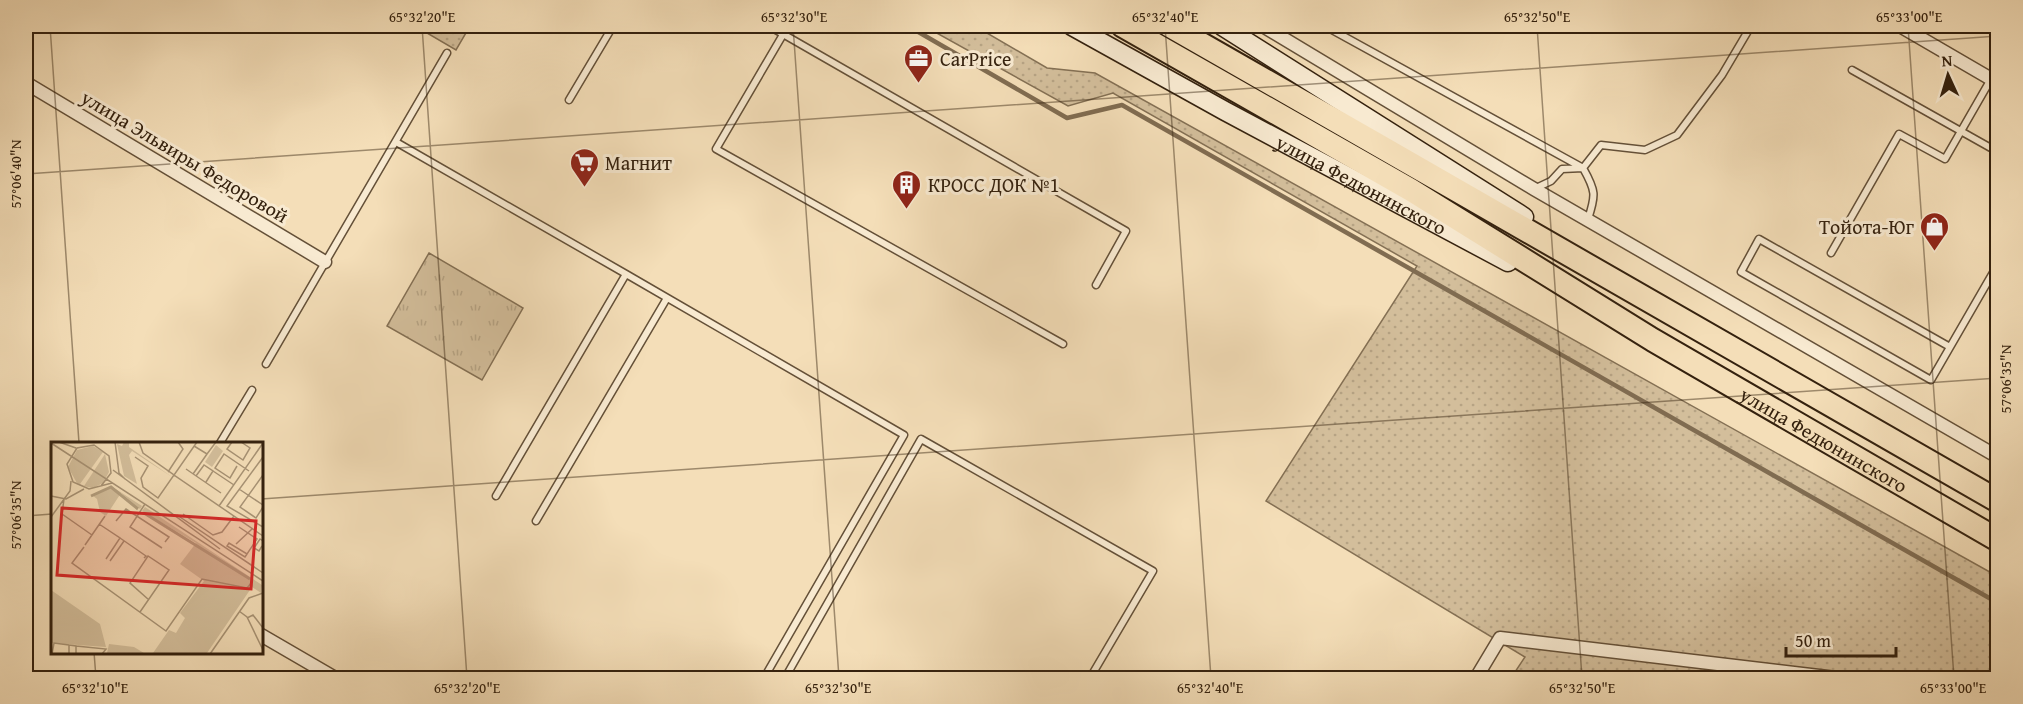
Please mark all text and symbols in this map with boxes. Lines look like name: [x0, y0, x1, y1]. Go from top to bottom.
text: 65°32'20"E: [389, 6, 456, 27]
text: 65°32'30"E: [761, 6, 828, 27]
text: 65°32'40"E: [1132, 6, 1199, 27]
text: 65°32'50"E: [1504, 6, 1571, 27]
text: 65°33'00"E: [1876, 6, 1943, 27]
office icon: CarPrice: [903, 42, 935, 84]
place label: CarPrice: [940, 44, 1011, 73]
north arrow: [1918, 45, 1978, 105]
text: N: [1941, 48, 1953, 72]
street label: улица Эльвиры Федоровой: [75, 82, 294, 230]
street label: улица Федюнинского: [1270, 126, 1452, 241]
text: 57°06'40"N: [5, 139, 26, 208]
supermarket icon: Магнит: [568, 146, 600, 188]
place label: Магнит: [605, 148, 672, 177]
building icon: КРОСС ДОК №1: [891, 168, 923, 210]
place label: КРОСС ДОК №1: [928, 170, 1059, 199]
shop icon: Тойота-Юг: [1919, 210, 1951, 252]
place label: Тойота-Юг: [1819, 212, 1915, 241]
text: 57°06'35"N: [1995, 344, 2016, 413]
street label: улица Федюнинского: [1734, 379, 1913, 499]
inset map: [51, 442, 262, 653]
text: 57°06'35"N: [5, 480, 26, 549]
scale bar: [1786, 620, 1896, 658]
text: 50 m: [1795, 627, 1831, 654]
text: 65°32'10"E: [62, 677, 129, 698]
text: 65°32'20"E: [434, 677, 501, 698]
text: 65°32'30"E: [805, 677, 872, 698]
text: 65°32'40"E: [1177, 677, 1244, 698]
text: 65°32'50"E: [1549, 677, 1616, 698]
text: 65°33'00"E: [1920, 677, 1987, 698]

